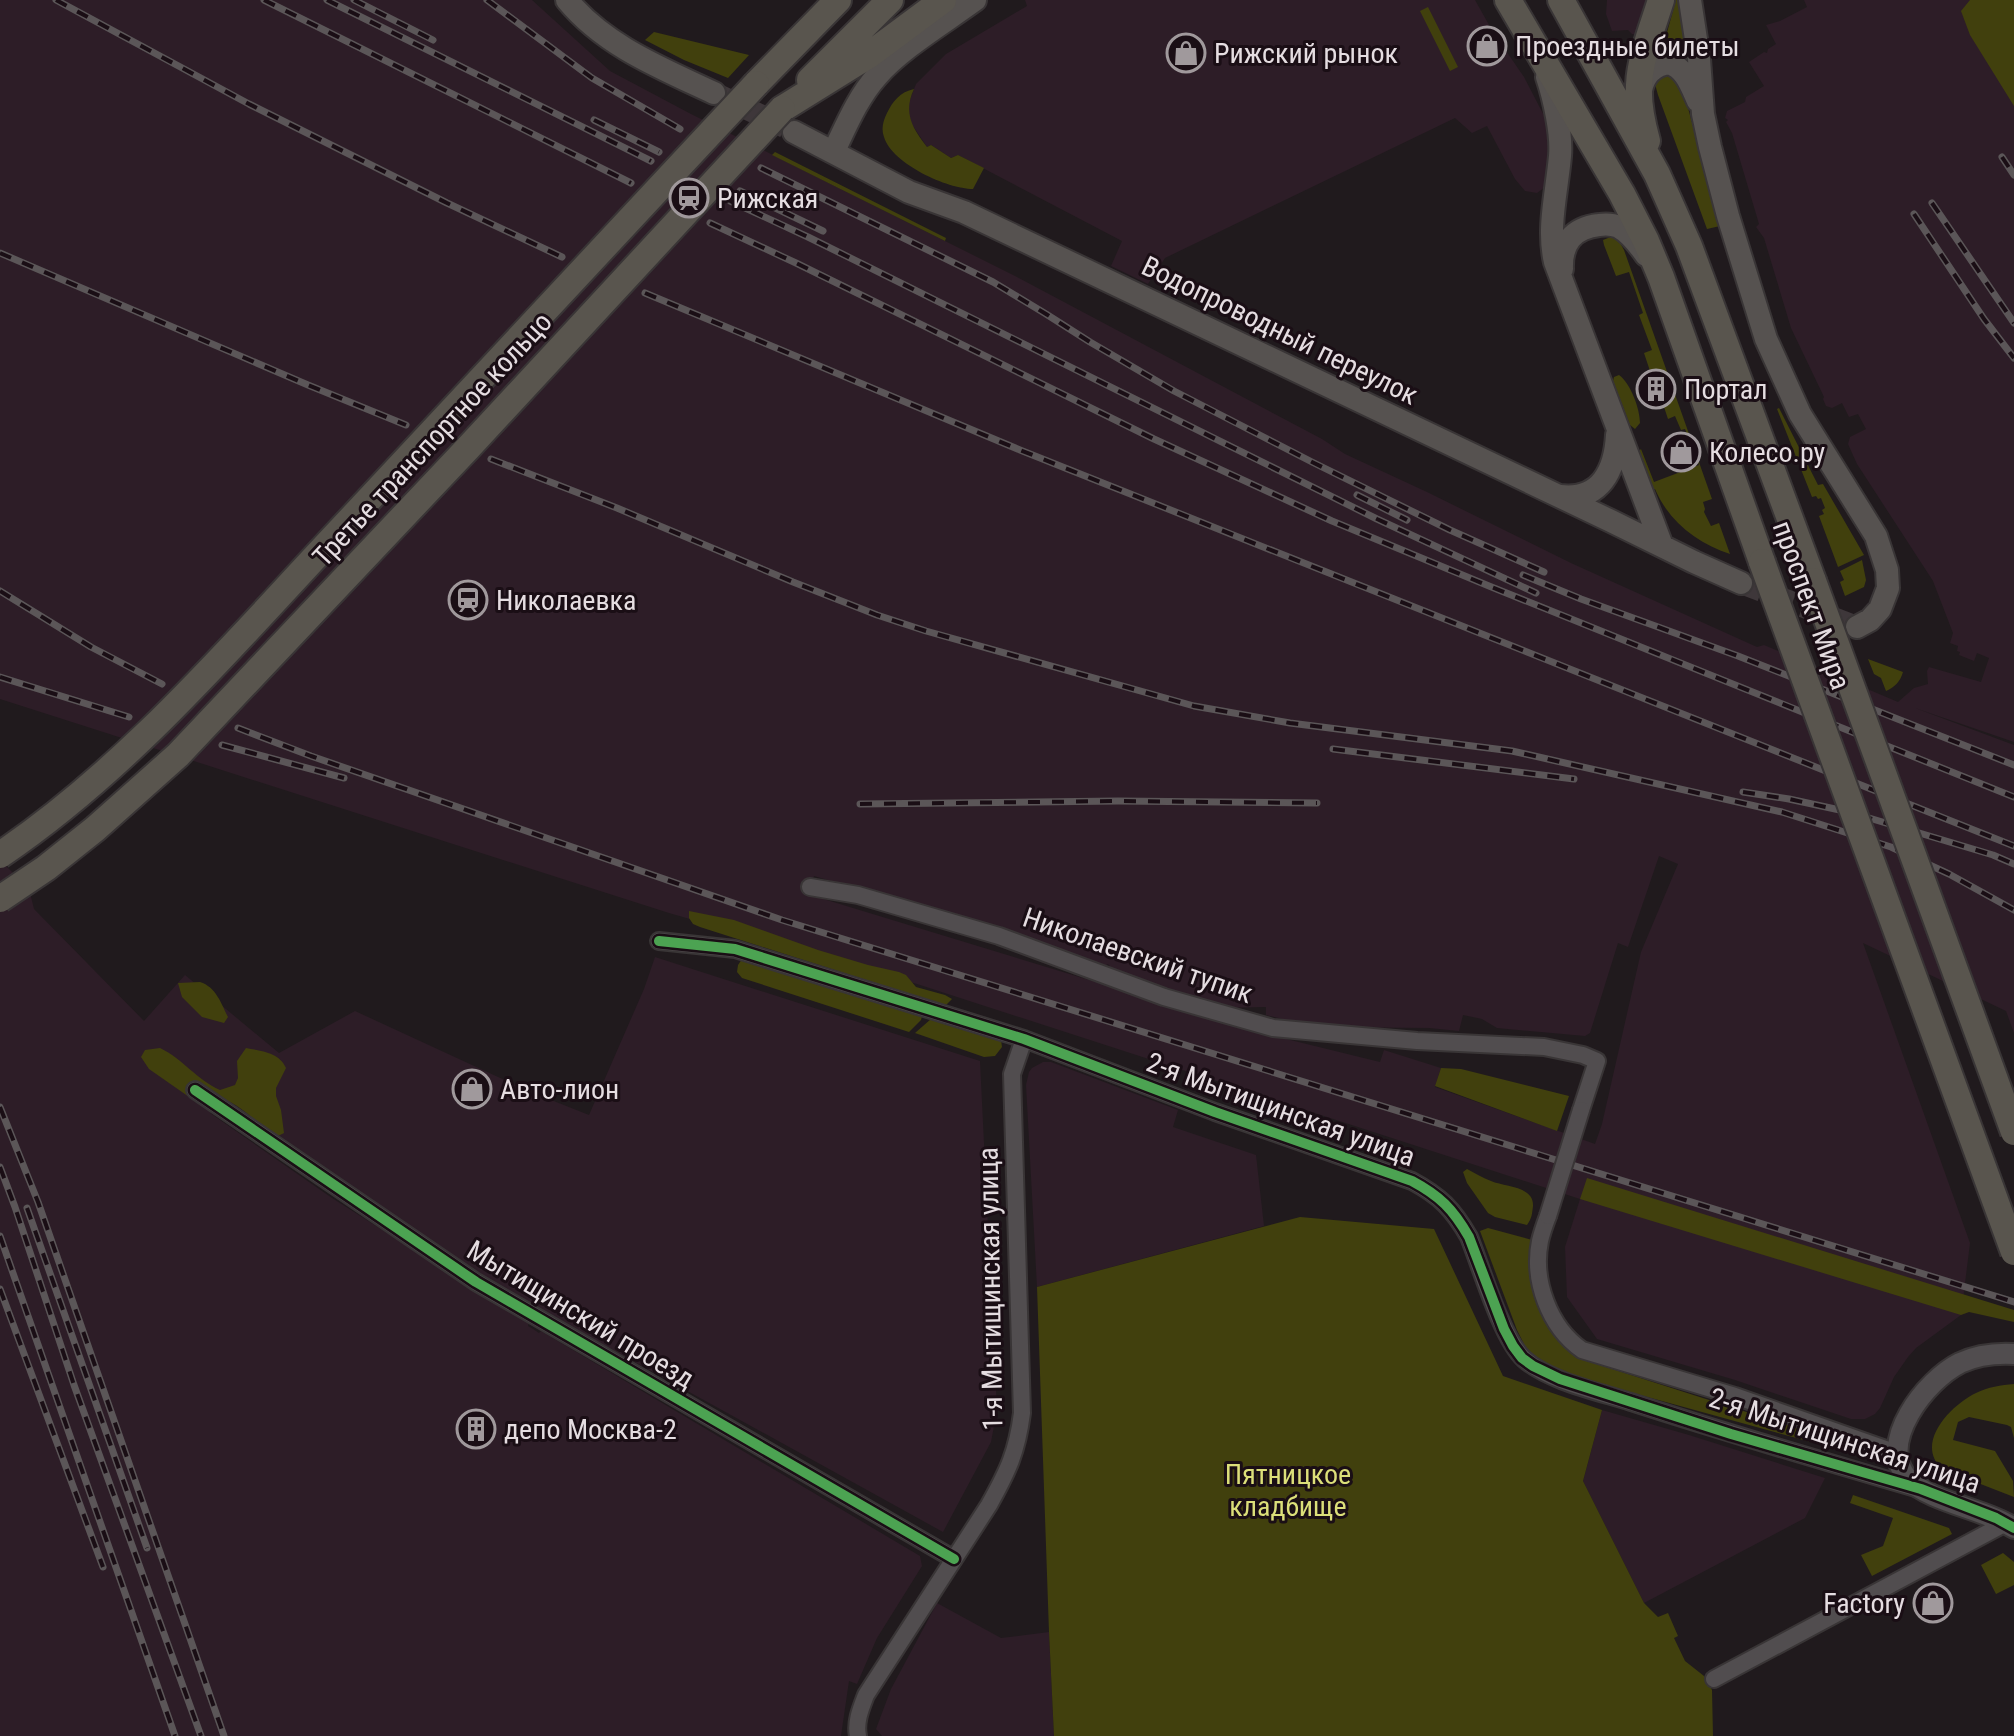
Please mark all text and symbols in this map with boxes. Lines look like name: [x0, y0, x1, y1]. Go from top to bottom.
shop icon: Проездные билеты: [1466, 25, 1508, 67]
place label: Проездные билеты: [1515, 30, 1740, 63]
shop icon: Рижский рынок: [1165, 32, 1207, 74]
place label: Рижский рынок: [1214, 37, 1398, 70]
station icon: Рижская: [668, 177, 710, 219]
place label: Рижская: [717, 182, 818, 215]
street label: Водопроводный переулок: [1136, 249, 1423, 412]
street label: Третье транспортное кольцо: [306, 305, 559, 573]
building icon: Портал: [1635, 368, 1677, 410]
place label: Портал: [1684, 373, 1768, 406]
shop icon: Колесо.ру: [1660, 431, 1702, 473]
place label: Колесо.ру: [1709, 436, 1826, 469]
street label: проспект Мира: [1766, 516, 1857, 694]
station icon: Николаевка: [447, 579, 489, 621]
place label: Николаевка: [496, 584, 636, 617]
street label: Николаевский тупик: [1019, 901, 1257, 1010]
street label: 2-я Мытищинская улица: [1142, 1046, 1420, 1173]
shop icon: Авто-лион: [451, 1068, 493, 1110]
place label: Авто-лион: [500, 1073, 619, 1106]
street label: 1-я Мытищинская улица: [972, 1147, 1009, 1431]
street label: Мытищинский проезд: [461, 1234, 700, 1395]
street label: 2-я Мытищинская улица: [1705, 1381, 1985, 1500]
building icon: депо Москва-2: [455, 1408, 497, 1450]
place label: депо Москва-2: [504, 1413, 677, 1446]
park label: Пятницкое кладбище: [1225, 1458, 1351, 1523]
shop icon: Factory: [1912, 1582, 1954, 1624]
place label: Factory: [1823, 1587, 1905, 1620]

